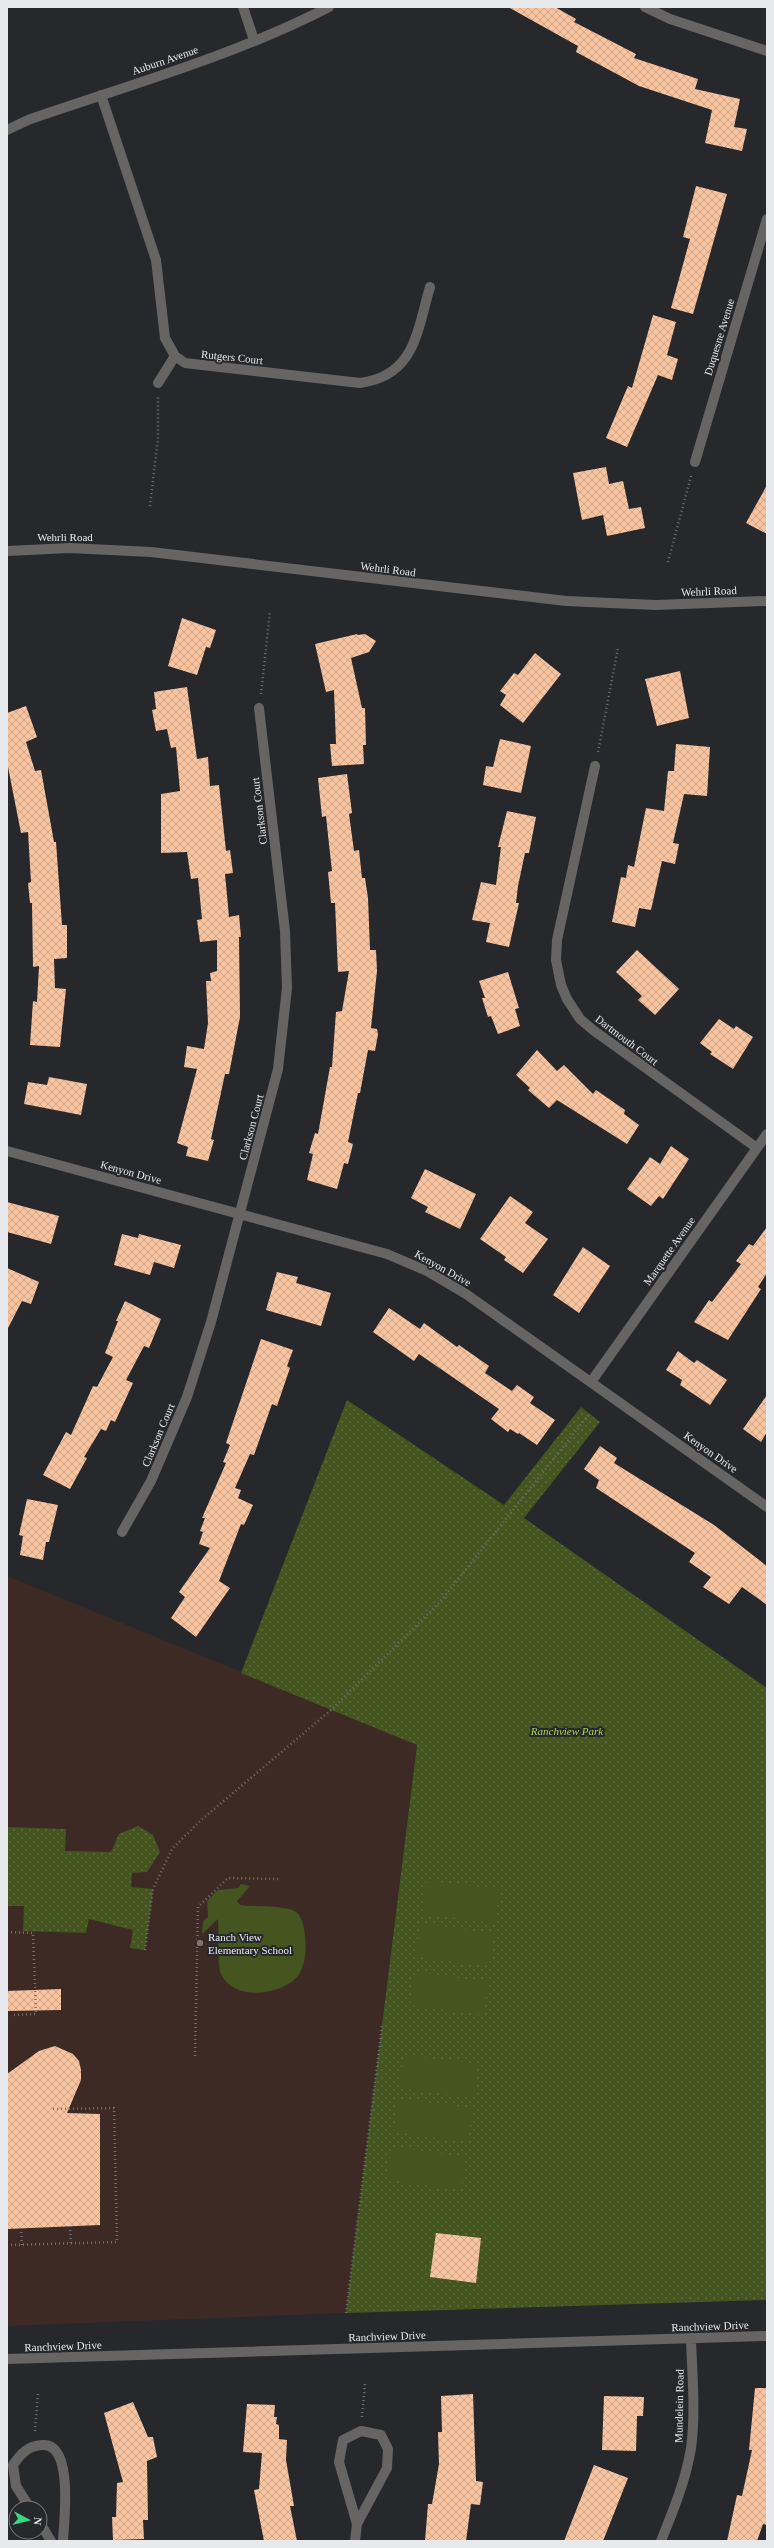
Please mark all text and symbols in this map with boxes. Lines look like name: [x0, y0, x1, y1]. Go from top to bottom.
street label: Auburn Avenue: [130, 43, 200, 77]
street label: Duquesne Avenue: [702, 297, 736, 377]
street label: Rutgers Court: [201, 348, 263, 366]
street label: Wehrli Road: [37, 531, 93, 543]
street label: Wehrli Road: [360, 560, 417, 578]
street label: Wehrli Road: [681, 584, 738, 598]
street label: Clarkson Court: [249, 777, 269, 845]
street label: Dartmouth Court: [593, 1012, 661, 1068]
street label: Clarkson Court: [236, 1093, 266, 1161]
street label: Kenyon Drive: [99, 1158, 163, 1186]
street label: Marquette Avenue: [641, 1214, 697, 1288]
street label: Kenyon Drive: [413, 1248, 473, 1288]
street label: Clarkson Court: [139, 1402, 177, 1468]
street label: Kenyon Drive: [682, 1429, 740, 1475]
park label: Ranchview Park: [530, 1725, 604, 1737]
place label: Ranch View Elementary School: [208, 1931, 292, 1956]
marker: Ranch View Elementary School: [195, 1938, 205, 1948]
street label: Ranchview Drive: [671, 2319, 749, 2333]
street label: Ranchview Drive: [348, 2329, 426, 2343]
street label: Ranchview Drive: [24, 2339, 102, 2353]
street label: Mundelein Road: [672, 2369, 686, 2443]
north arrow: [8, 2500, 48, 2540]
text: N: [31, 2517, 44, 2526]

